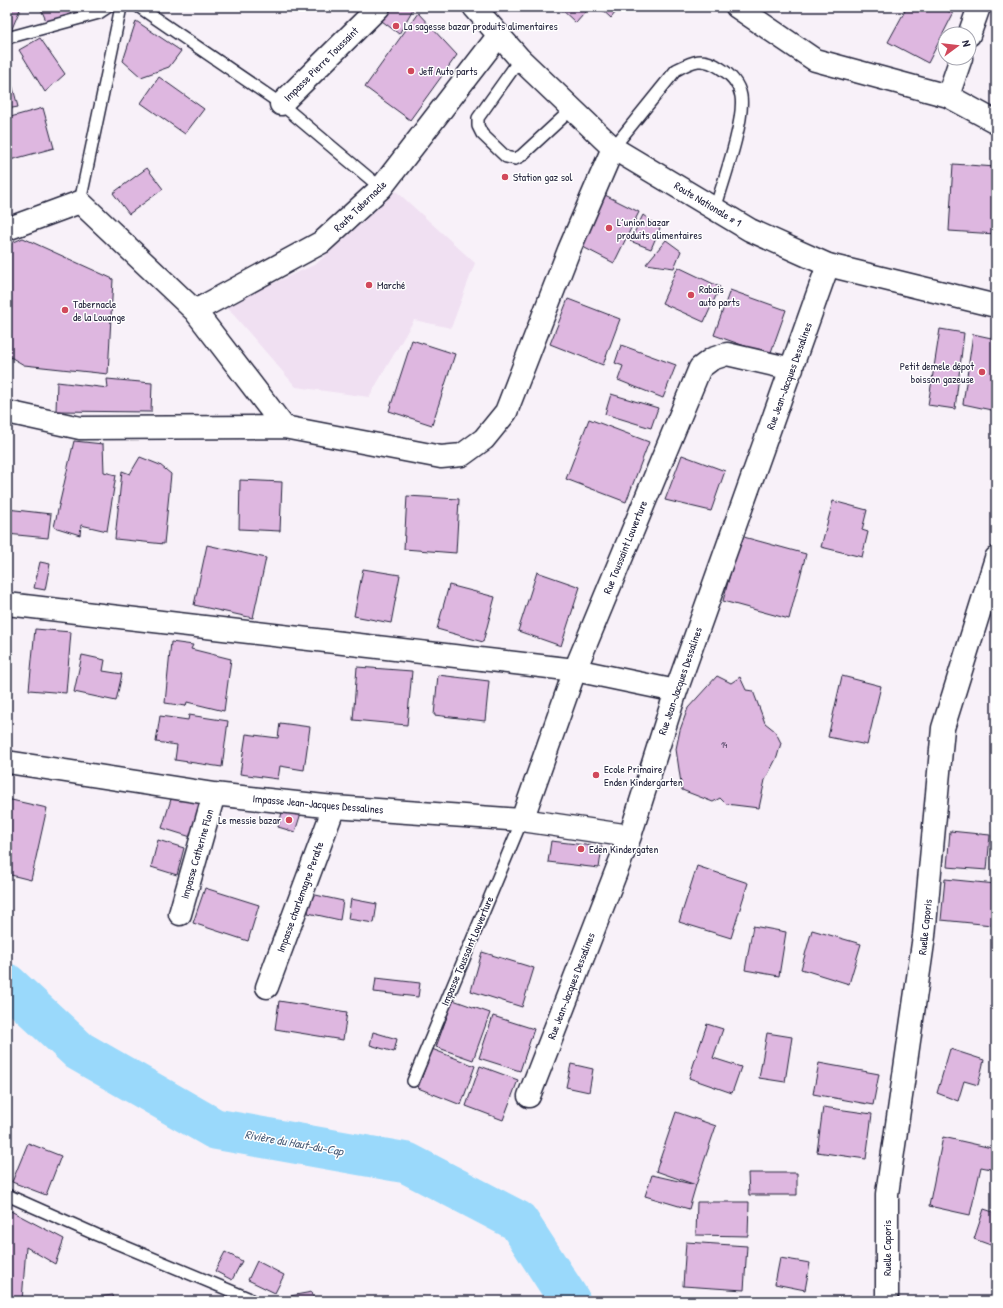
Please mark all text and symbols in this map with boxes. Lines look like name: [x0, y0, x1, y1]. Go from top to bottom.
place label: La sagesse bazar produits alimentaires: [404, 19, 558, 33]
marker: La sagesse bazar produits alimentaires: [391, 21, 401, 31]
street label: Impasse Pierre Toussaint: [281, 24, 361, 104]
north arrow: [937, 26, 977, 66]
text: N: [959, 39, 974, 48]
place label: Jeff Auto parts: [419, 64, 478, 78]
marker: Jeff Auto parts: [406, 66, 416, 76]
place label: Station gaz sol: [513, 170, 572, 184]
marker: Station gaz sol: [500, 172, 510, 182]
street label: Route Tabernacle: [331, 177, 390, 235]
street label: Route Nationale # 1: [672, 178, 744, 230]
place label: L´union bazar produits alimentaires: [617, 215, 702, 242]
marker: L´union bazar produits alimentaires: [604, 223, 614, 233]
place label: Marché: [377, 278, 406, 292]
marker: Marché: [364, 280, 374, 290]
place label: Rabais auto parts: [699, 282, 740, 309]
marker: Rabais auto parts: [686, 290, 696, 300]
place label: Tabernacle de la Louange: [73, 297, 126, 324]
marker: Tabernacle de la Louange: [60, 305, 70, 315]
street label: Rue Jean-Jacques Dessalines: [763, 320, 815, 432]
place label: Petit demele dépot boisson gazeuse: [900, 359, 975, 386]
marker: Petit demele dépot boisson gazeuse: [977, 367, 987, 377]
street label: Rue Toussaint Louverture: [600, 498, 650, 596]
street label: Rue Jean-Jacques Dessalines: [655, 625, 705, 737]
house number: 14: [721, 739, 728, 751]
place label: Ecole Primaire Enden Kindergarten: [604, 762, 683, 789]
marker: Ecole Primaire Enden Kindergarten: [591, 770, 601, 780]
street label: Impasse Jean-Jacques Dessalines: [252, 791, 384, 817]
street label: Impasse Catherine Flon: [178, 808, 217, 900]
place label: Le messie bazar: [218, 813, 282, 827]
marker: Le messie bazar: [284, 815, 294, 825]
street label: Impasse charlemagne Peralte: [273, 839, 327, 954]
place label: Eden Kindergaten: [589, 842, 658, 856]
marker: Eden Kindergaten: [576, 844, 586, 854]
street label: Impasse Toussaint Louverture: [438, 894, 497, 1008]
street label: Ruelle Caporis: [915, 898, 935, 956]
street label: Rue Jean-Jacques Dessalines: [544, 931, 598, 1041]
water label: Rivière du Haut-du-Cap: [244, 1125, 345, 1160]
street label: Ruelle Caporis: [880, 1220, 894, 1276]

